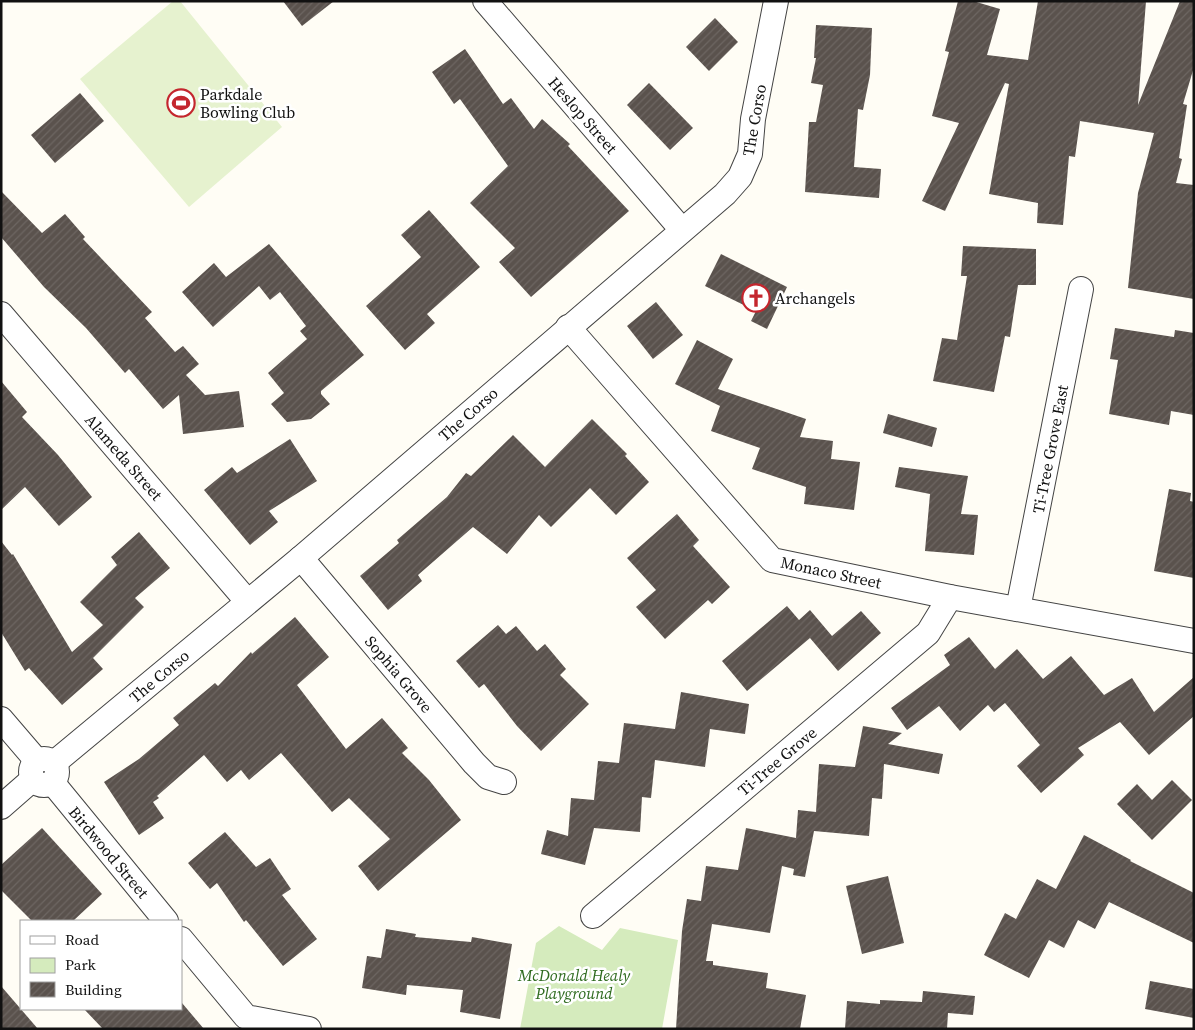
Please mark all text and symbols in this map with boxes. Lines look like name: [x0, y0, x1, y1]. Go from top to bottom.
street label: Heslop Street: [544, 72, 623, 159]
street label: The Corso: [737, 82, 771, 158]
place label: Parkdale Bowling Club: [200, 83, 295, 123]
sports icon: Parkdale Bowling Club: [166, 88, 196, 118]
church icon: Archangels: [741, 283, 771, 313]
place label: Archangels: [775, 287, 855, 309]
street label: The Corso: [433, 382, 503, 446]
street label: Ti-Tree Grove East: [1027, 382, 1073, 515]
street label: Alameda Street: [80, 409, 168, 506]
street label: Monaco Street: [779, 551, 884, 594]
street label: Sophia Grove: [360, 631, 438, 717]
street label: The Corso: [124, 644, 194, 708]
street label: Ti-Tree Grove: [733, 721, 821, 801]
street label: Birdwood Street: [64, 801, 155, 903]
legend: [20, 920, 182, 1010]
text: Road: [65, 929, 99, 950]
text: Park: [65, 954, 97, 975]
park label: McDonald Healy Playground: [517, 964, 630, 1004]
text: Building: [65, 979, 122, 1000]

